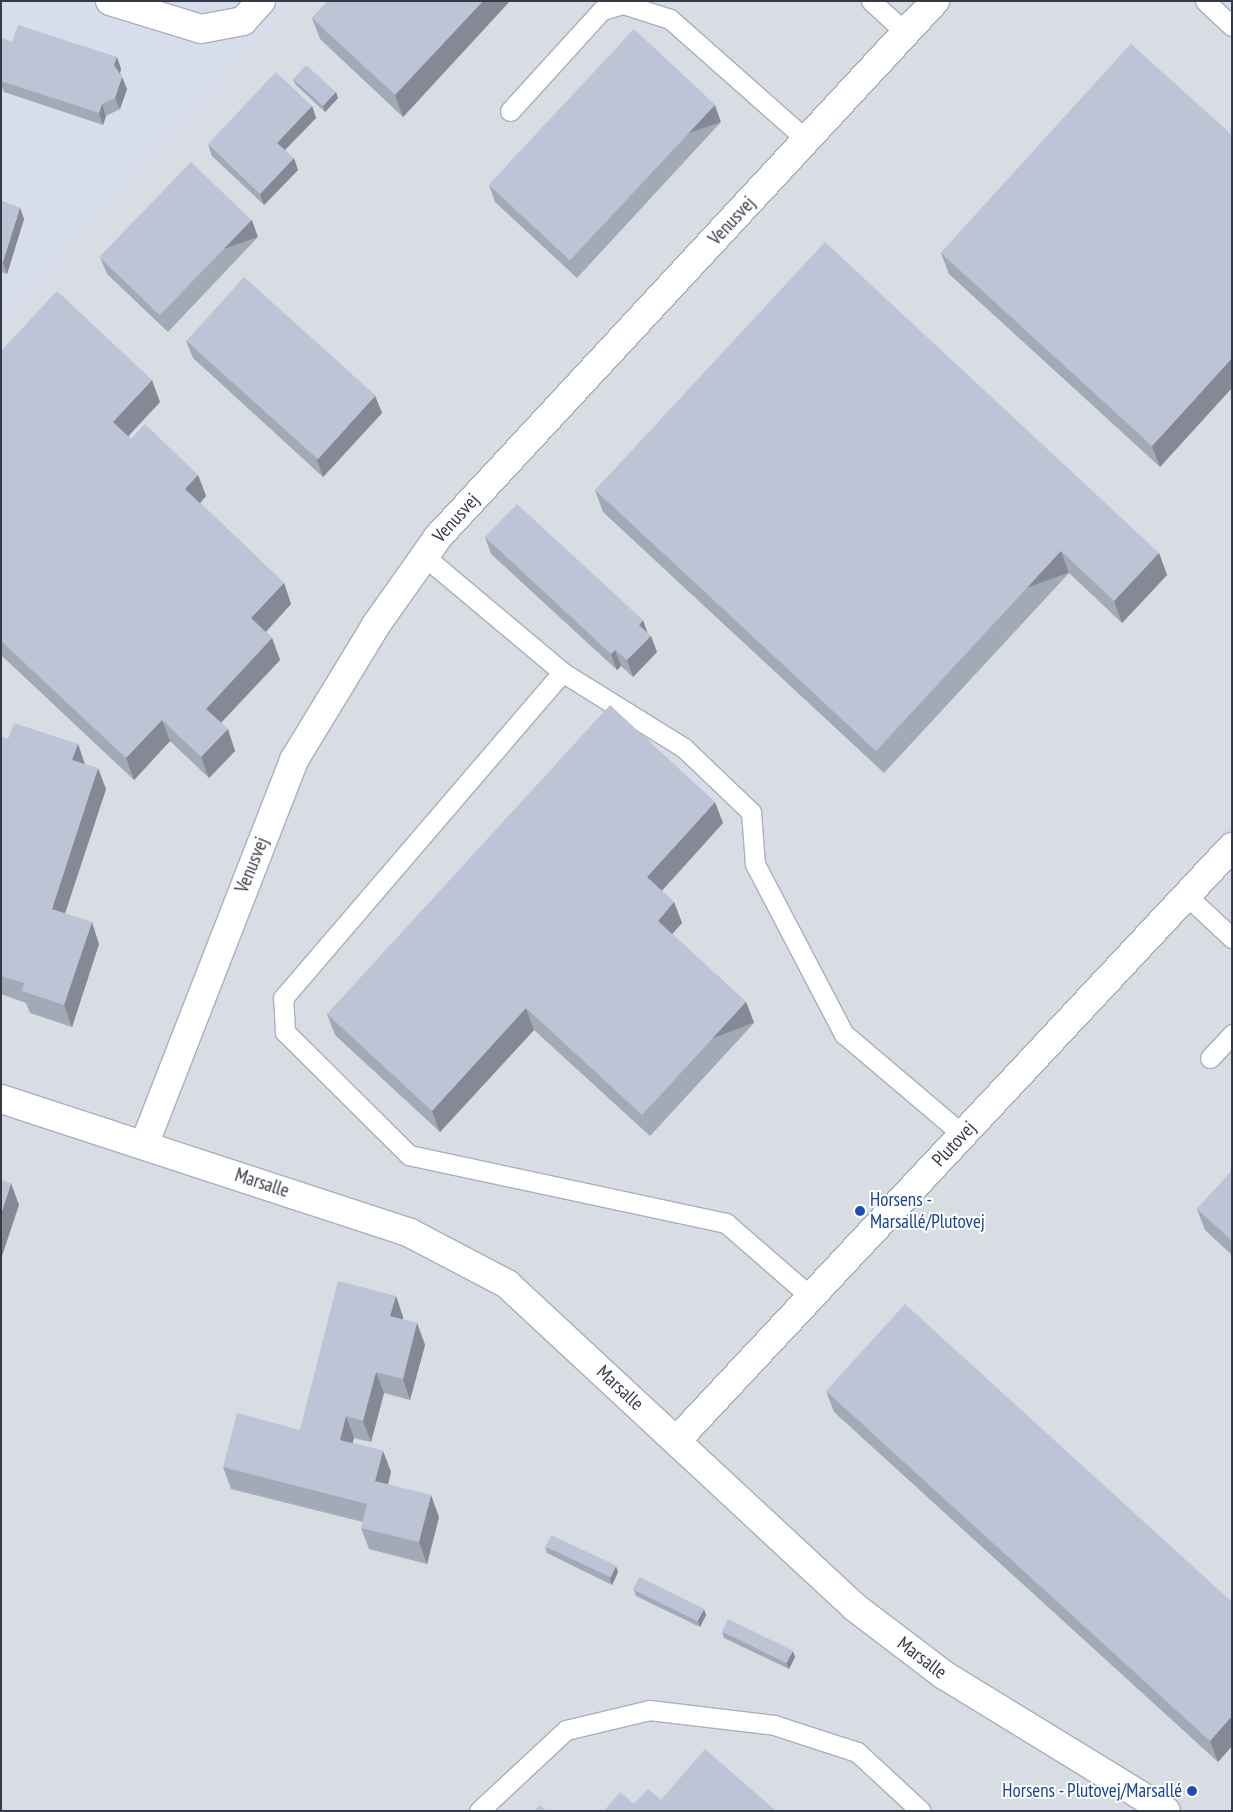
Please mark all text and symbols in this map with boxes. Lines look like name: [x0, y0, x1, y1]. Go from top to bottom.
street label: Venusvej: [704, 192, 760, 250]
street label: Venusvej: [428, 489, 484, 547]
street label: Venusvej: [231, 834, 273, 896]
street label: Plutovej: [927, 1117, 981, 1171]
street label: Marsalle: [232, 1164, 292, 1202]
place label: Horsens - Marsallé/Plutovej: [870, 1189, 985, 1233]
marker: Horsens - Marsallé/Plutovej: [854, 1205, 866, 1217]
street label: Marsalle: [592, 1361, 648, 1415]
street label: Marsalle: [893, 1632, 951, 1684]
place label: Horsens - Plutovej/Marsallé: [1001, 1780, 1182, 1802]
marker: Horsens - Plutovej/Marsallé: [1186, 1785, 1198, 1797]

